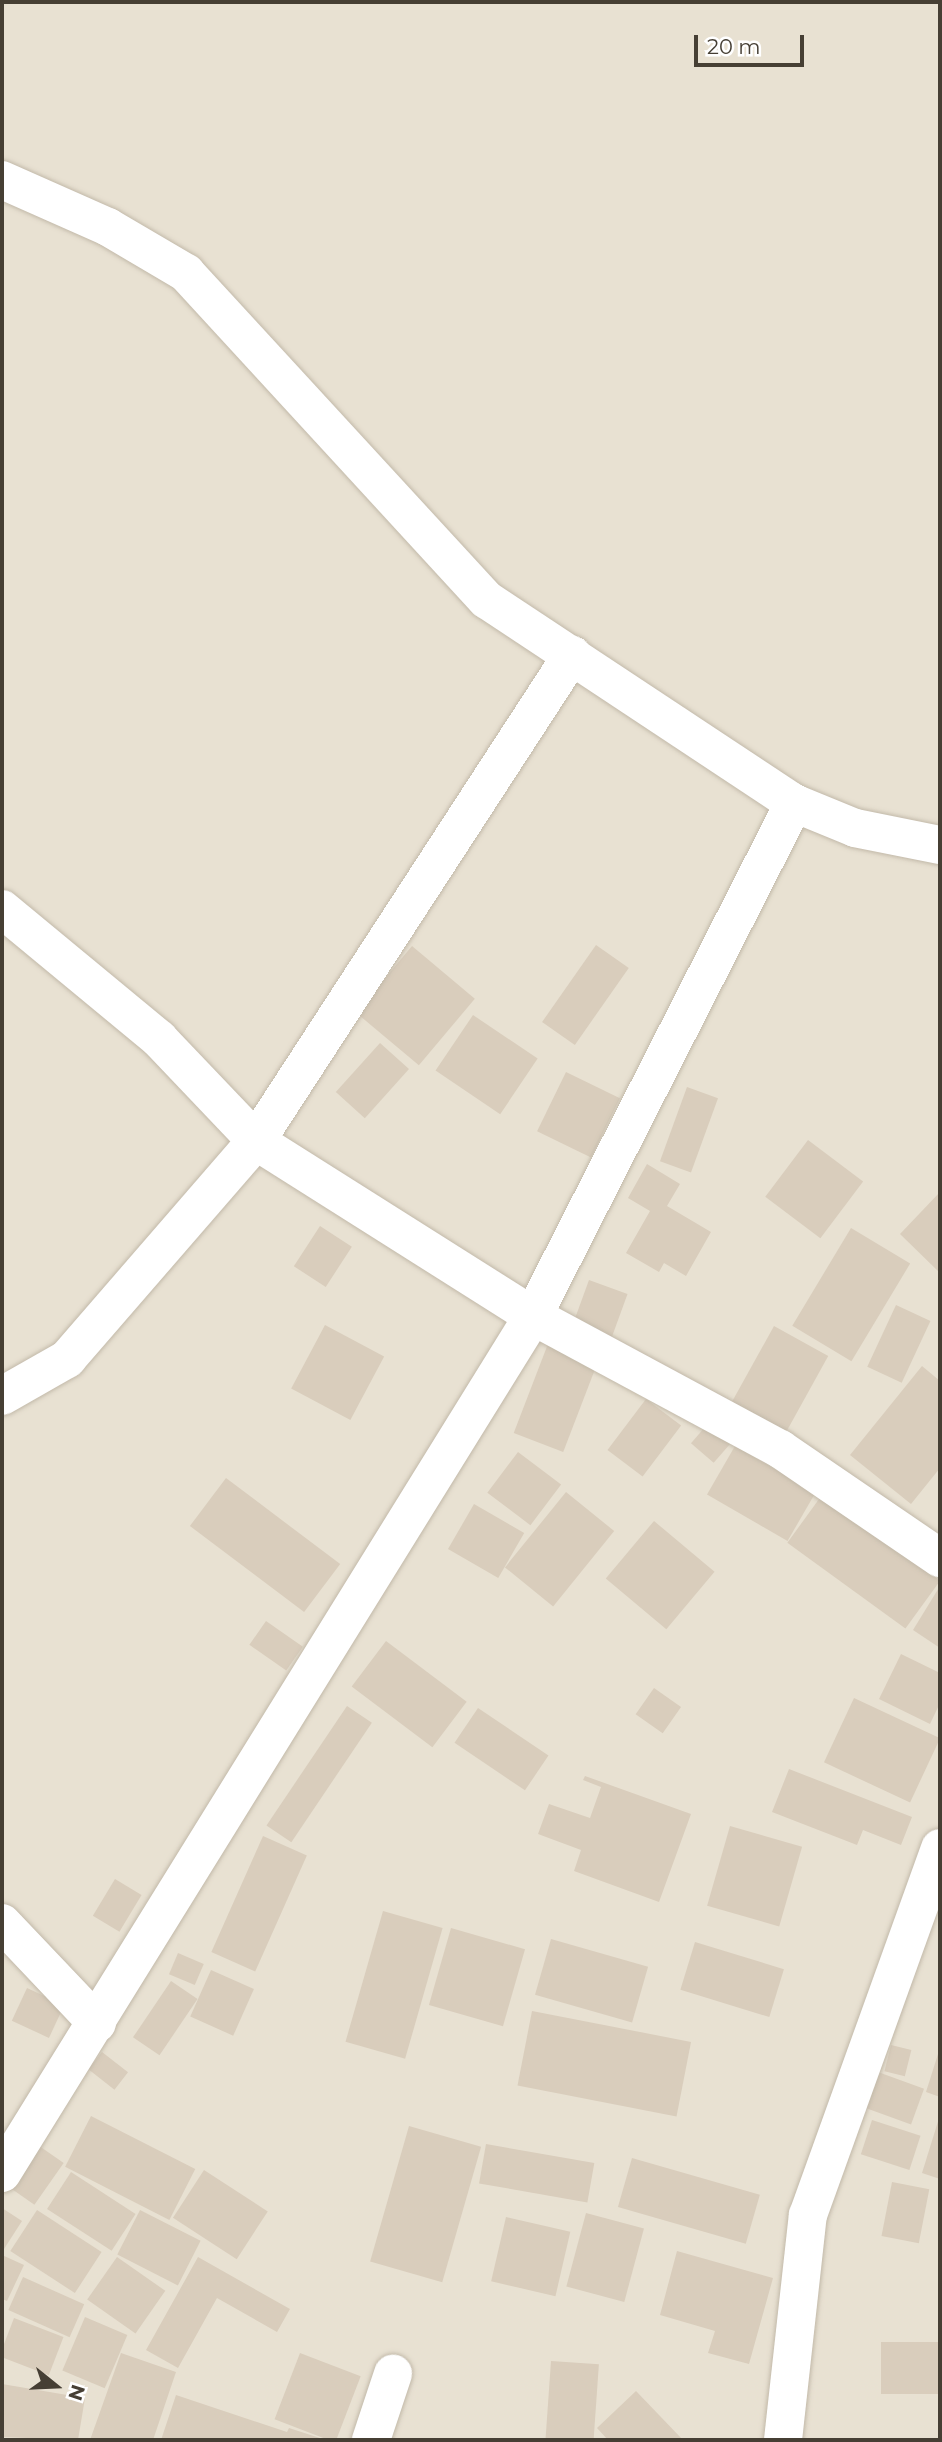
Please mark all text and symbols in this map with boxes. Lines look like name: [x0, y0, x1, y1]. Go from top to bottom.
scale bar: [697, 21, 807, 65]
text: 20 m: [707, 34, 761, 59]
north arrow: [21, 2351, 91, 2421]
text: N: [63, 2382, 90, 2403]

